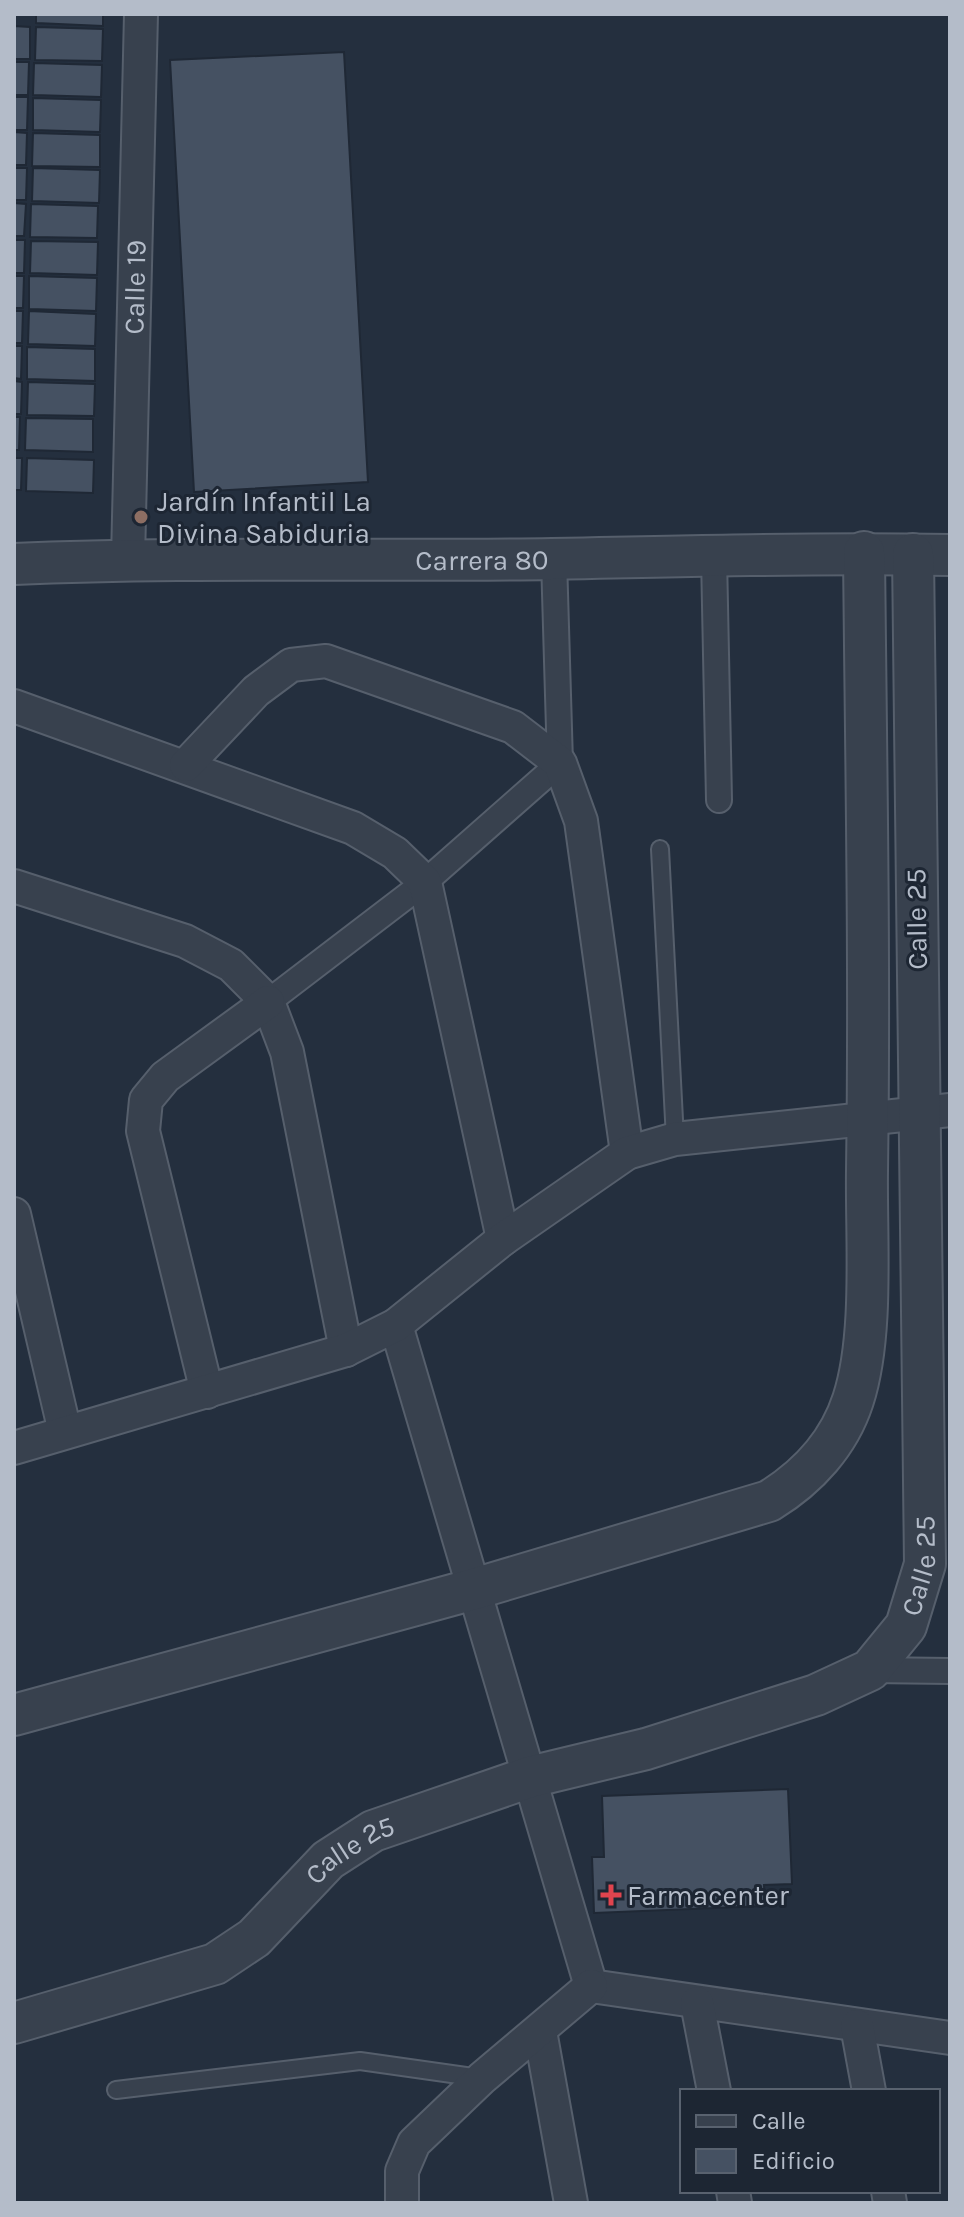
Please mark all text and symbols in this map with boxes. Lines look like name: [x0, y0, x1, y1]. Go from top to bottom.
street label: Calle 19: [117, 239, 153, 335]
place label: Jardín Infantil La Divina Sabiduria: [157, 485, 371, 550]
marker: Jardín Infantil La Divina Sabiduria: [132, 508, 150, 526]
street label: Carrera 80: [415, 543, 549, 577]
street label: Calle 25: [899, 868, 934, 970]
street label: Calle 25: [894, 1515, 942, 1620]
street label: Calle 25: [298, 1809, 399, 1891]
place label: Farmacenter: [627, 1879, 790, 1912]
marker: Farmacenter: [602, 1886, 620, 1904]
legend: [680, 2089, 940, 2193]
text: Calle: [752, 2107, 806, 2135]
text: Edificio: [752, 2147, 835, 2175]

